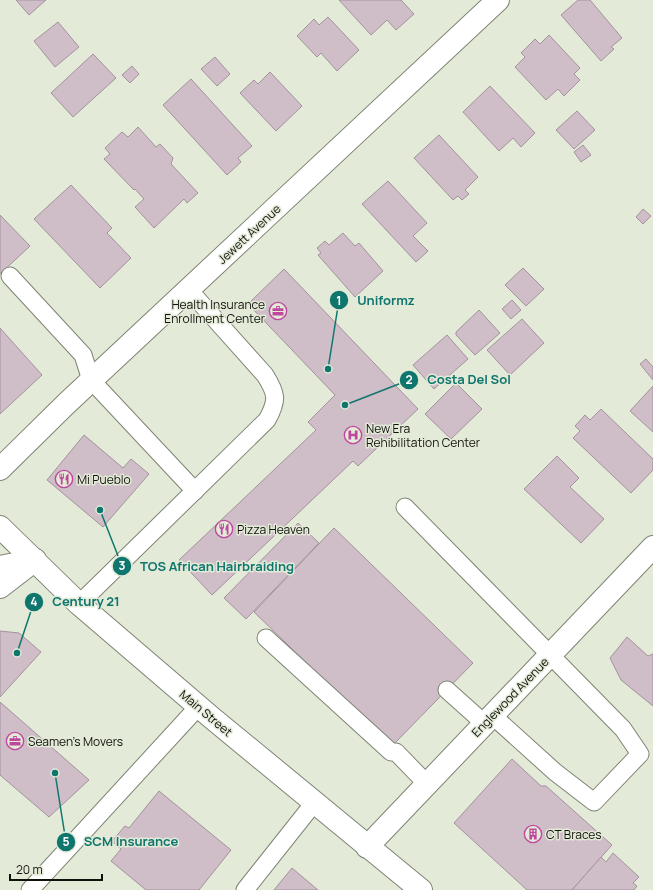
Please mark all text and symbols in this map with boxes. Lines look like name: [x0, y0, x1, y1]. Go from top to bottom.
street label: Jewett Avenue: [214, 200, 284, 268]
callout: Uniformz: [329, 288, 423, 313]
text: Uniformz: [357, 291, 415, 309]
text: 1: [336, 292, 342, 309]
place label: Health Insurance Enrollment Center: [164, 296, 266, 327]
office icon: Health Insurance Enrollment Center: [268, 301, 288, 321]
callout: Costa Del Sol: [399, 367, 519, 392]
text: Costa Del Sol: [427, 370, 511, 388]
text: 2: [405, 371, 413, 388]
place label: New Era Rehibilitation Center: [366, 420, 481, 451]
hospital icon: New Era Rehibilitation Center: [343, 425, 363, 445]
restaurant icon: Mi Pueblo: [54, 469, 74, 489]
place label: Mi Pueblo: [77, 471, 131, 488]
restaurant icon: Pizza Heaven: [214, 519, 234, 539]
place label: Pizza Heaven: [237, 521, 310, 538]
callout: TOS African Hairbraiding: [112, 554, 302, 579]
text: 3: [119, 557, 126, 574]
text: TOS African Hairbraiding: [140, 557, 294, 575]
callout: Century 21: [24, 589, 127, 614]
text: Century 21: [52, 592, 120, 610]
text: 4: [30, 593, 38, 610]
street label: Englewood Avenue: [468, 654, 552, 740]
street label: Main Street: [176, 686, 236, 740]
office icon: Seamen's Movers: [5, 731, 25, 751]
place label: Seamen's Movers: [28, 733, 123, 750]
building icon: CT Braces: [523, 824, 543, 844]
place label: CT Braces: [546, 826, 602, 843]
callout: SCM Insurance: [56, 829, 186, 854]
text: SCM Insurance: [84, 832, 178, 850]
text: 5: [62, 833, 70, 850]
scale bar: [10, 856, 102, 882]
text: 20 m: [16, 861, 43, 878]

